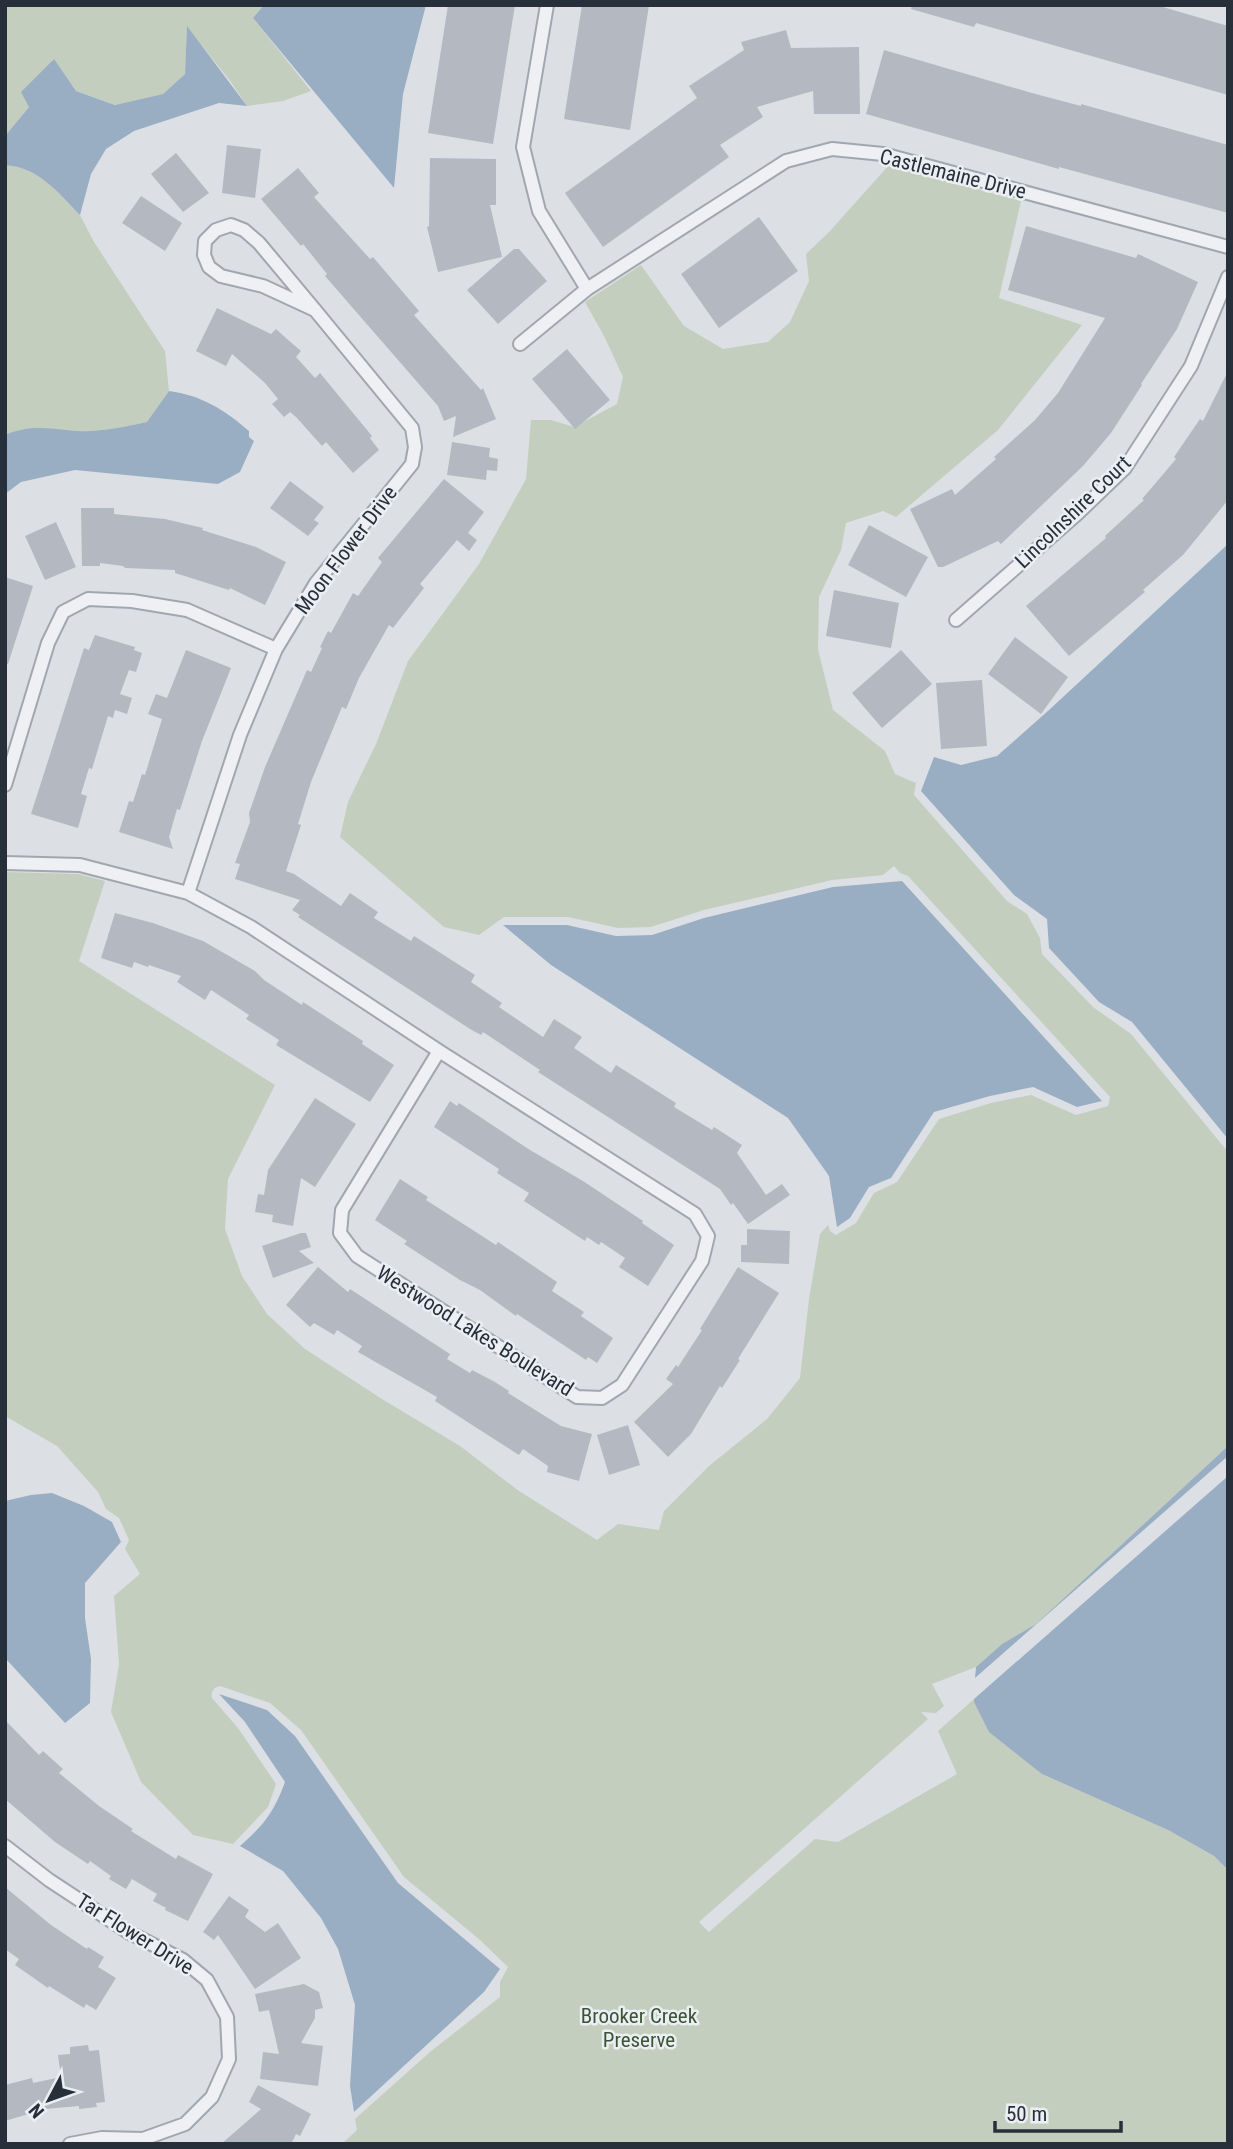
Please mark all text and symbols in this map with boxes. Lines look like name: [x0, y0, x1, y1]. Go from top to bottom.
street label: Castlemaine Drive: [877, 144, 1029, 204]
street label: Lincolnshire Court: [1010, 451, 1136, 573]
street label: Moon Flower Drive: [290, 481, 402, 619]
street label: Westwood Lakes Boulevard: [372, 1261, 578, 1401]
street label: Tar Flower Drive: [72, 1889, 198, 1980]
park label: Brooker Creek Preserve: [581, 2004, 698, 2052]
north arrow: [14, 2065, 84, 2135]
scale bar: [995, 2090, 1121, 2134]
text: N: [24, 2099, 49, 2123]
text: 50 m: [1006, 2102, 1047, 2126]

